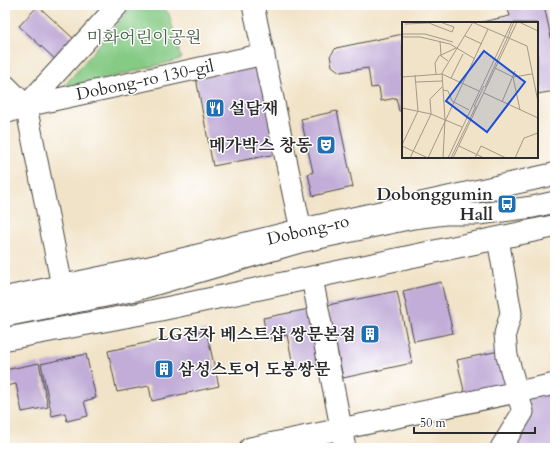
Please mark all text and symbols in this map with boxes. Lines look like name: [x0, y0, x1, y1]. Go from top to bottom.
inset map: [402, 22, 538, 158]
park label: 미화어린이공원: [87, 26, 201, 49]
street label: Dobong-ro 130-gil: [74, 54, 217, 106]
restaurant icon: 설담재: [204, 97, 226, 119]
place label: 설담재: [229, 97, 278, 120]
place label: 메가박스 창동: [209, 134, 313, 157]
theatre icon: 메가박스 창동: [315, 134, 337, 156]
place label: Dobonggumin Hall: [376, 183, 493, 226]
bus stop icon: Dobonggumin Hall: [496, 193, 518, 215]
street label: Dobong-ro: [265, 209, 351, 251]
place label: LG전자 베스트샵 쌍문본점: [158, 323, 356, 346]
building icon: LG전자 베스트샵 쌍문본점: [359, 323, 381, 345]
building icon: 삼성스토어 도봉쌍문: [153, 358, 175, 380]
place label: 삼성스토어 도봉쌍문: [178, 358, 331, 381]
scale bar: [414, 409, 535, 435]
text: 50 m: [420, 415, 447, 431]

